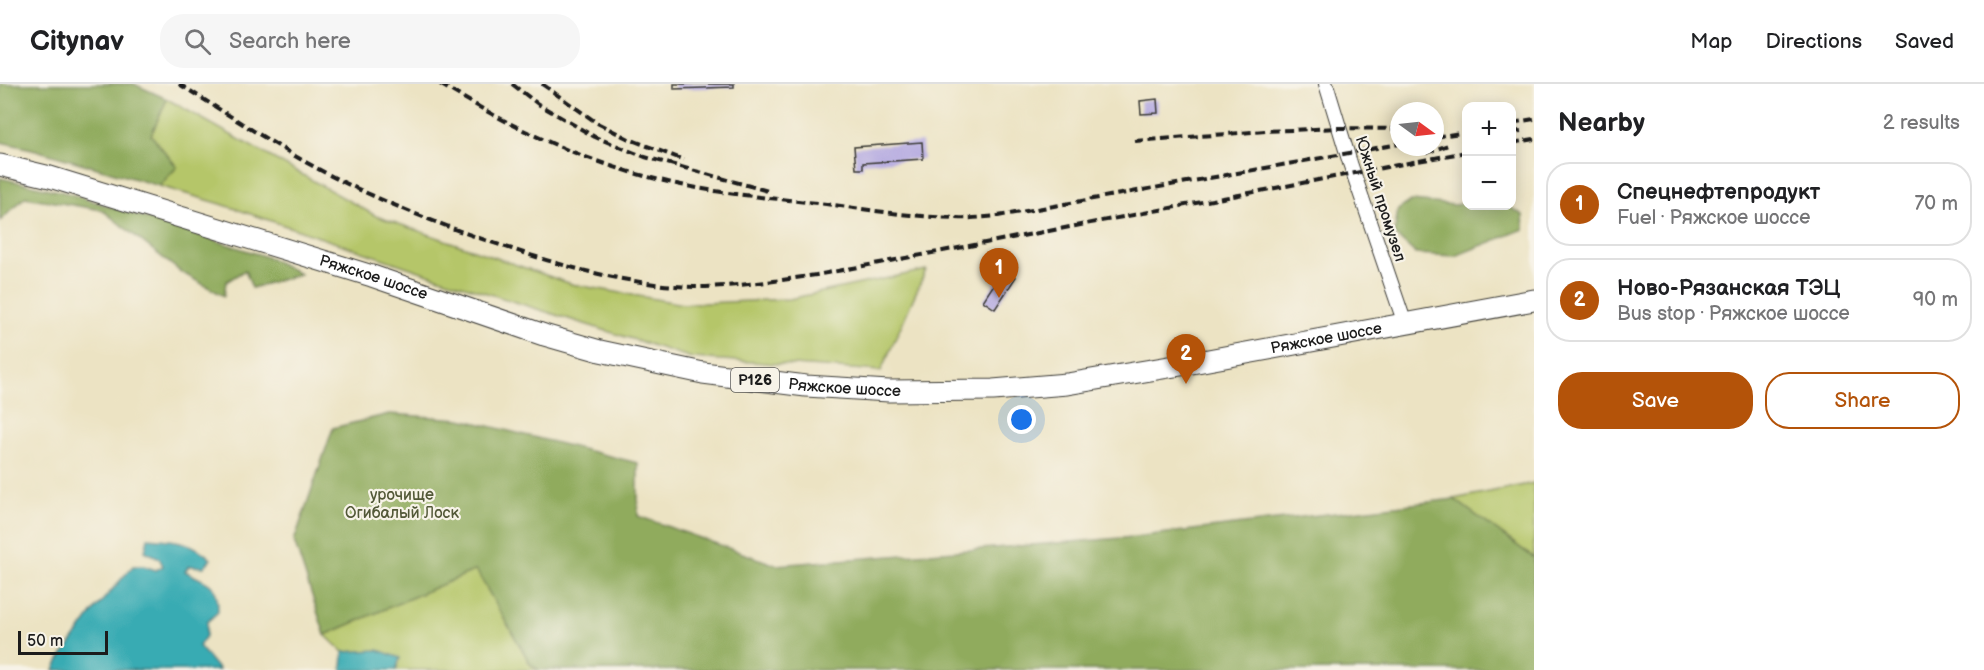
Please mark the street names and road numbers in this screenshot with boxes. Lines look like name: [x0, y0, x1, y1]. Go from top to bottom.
street label: Южный промузел: [1351, 134, 1409, 264]
street label: Ряжское шоссе: [317, 251, 430, 304]
street label: Ряжское шоссе: [1269, 319, 1383, 358]
road number: Р126: [731, 368, 779, 392]
street label: Ряжское шоссе: [787, 374, 901, 401]

